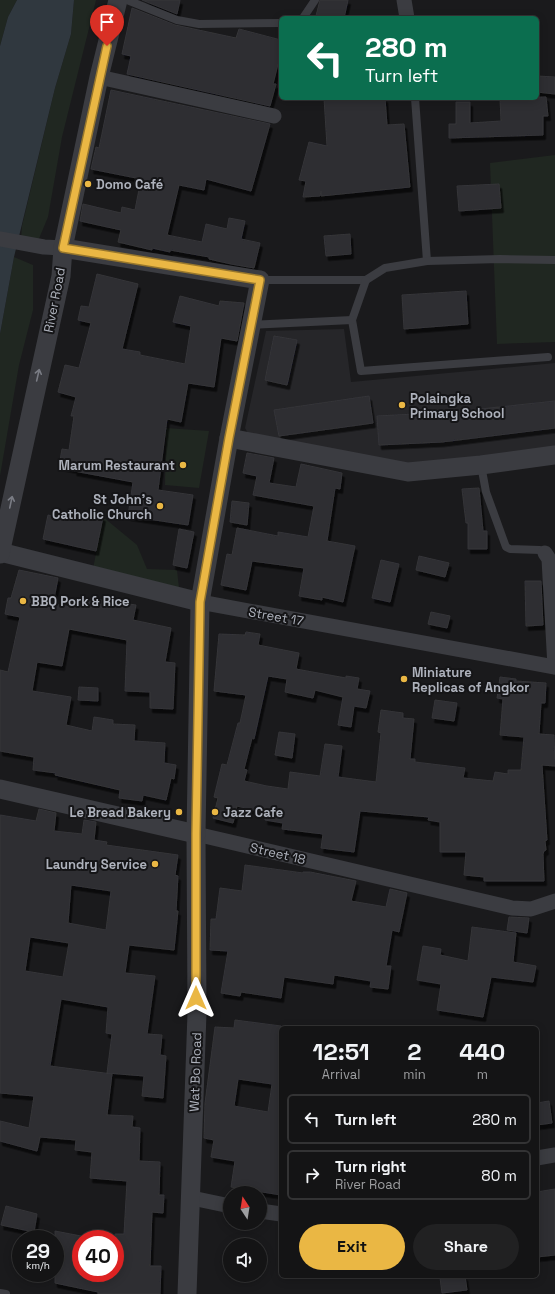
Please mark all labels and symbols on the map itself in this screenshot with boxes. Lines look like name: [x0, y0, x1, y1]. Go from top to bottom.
pin: [90, 5, 124, 46]
place label: Domo Café: [96, 176, 163, 193]
marker: Domo Café: [83, 179, 93, 189]
street label: River Road: [40, 266, 69, 334]
one-way arrow: [35, 369, 43, 382]
place label: Polaingka Primary School: [410, 390, 504, 422]
marker: Polaingka Primary School: [397, 400, 407, 410]
place label: Marum Restaurant: [59, 457, 175, 474]
marker: Marum Restaurant: [178, 460, 188, 470]
place label: St John's Catholic Church: [52, 491, 152, 523]
one-way arrow: [7, 496, 15, 509]
marker: St John's Catholic Church: [155, 501, 165, 511]
place label: BBQ Pork & Rice: [31, 593, 130, 610]
marker: BBQ Pork & Rice: [18, 596, 28, 606]
street label: Street 17: [247, 603, 305, 630]
place label: Miniature Replicas of Angkor: [412, 664, 529, 696]
marker: Miniature Replicas of Angkor: [399, 674, 409, 684]
place label: Le Bread Bakery: [69, 804, 171, 821]
place label: Jazz Cafe: [223, 804, 283, 821]
marker: Le Bread Bakery: [174, 807, 184, 817]
marker: Jazz Cafe: [210, 807, 220, 817]
street label: Street 18: [248, 839, 307, 868]
place label: Laundry Service: [46, 856, 147, 873]
marker: Laundry Service: [150, 859, 160, 869]
position arrow: [175, 977, 217, 1019]
street label: Wat Bo Road: [186, 1032, 205, 1112]
north arrow: [223, 1186, 267, 1230]
speed limit sign: 40: [72, 1230, 124, 1282]

